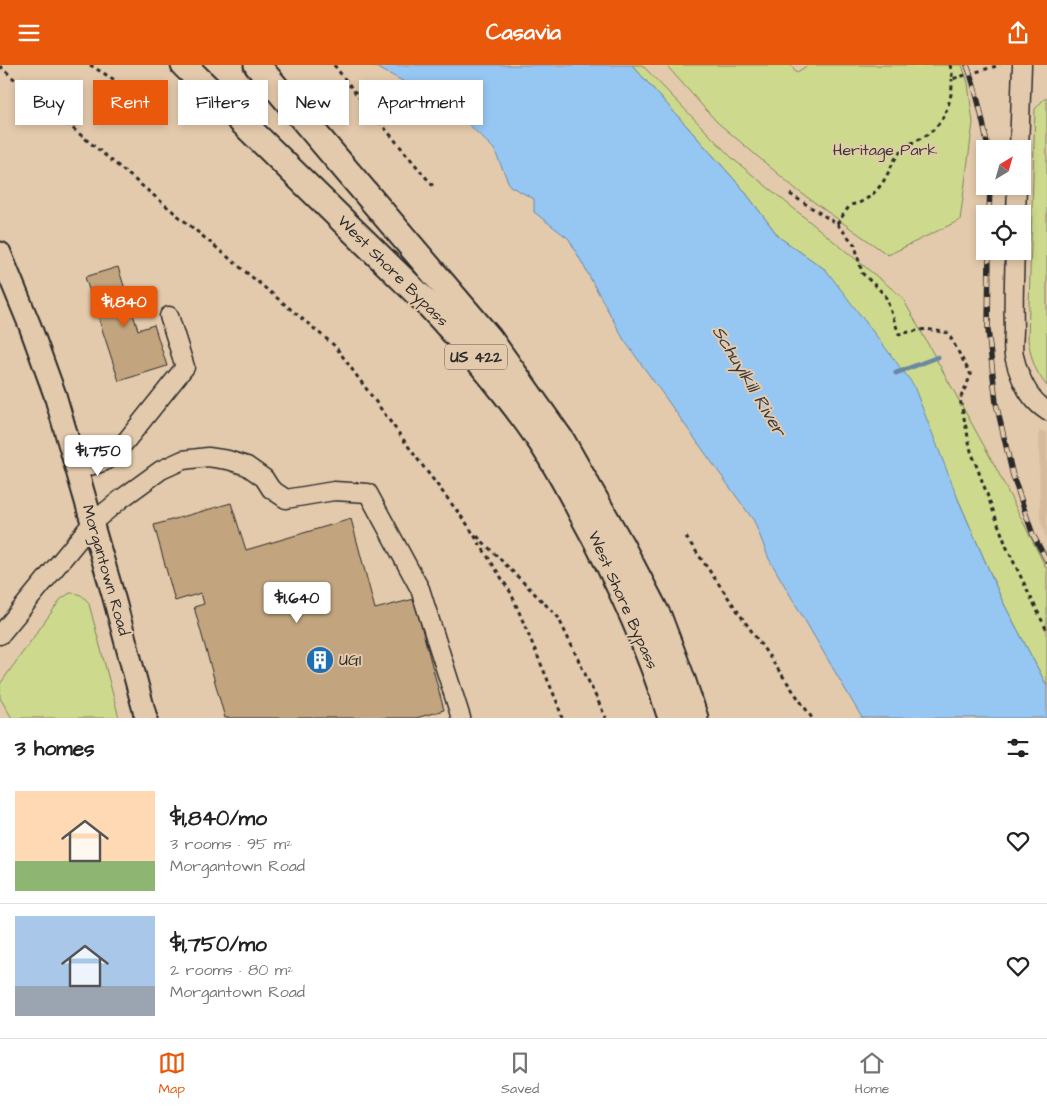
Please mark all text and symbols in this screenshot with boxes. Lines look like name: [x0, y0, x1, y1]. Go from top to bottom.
text: Casavia: [486, 17, 561, 48]
icon: menu: [15, 19, 43, 47]
icon: share: [1004, 19, 1032, 47]
chip: Buy: [15, 80, 83, 125]
chip: Rent: [93, 80, 168, 125]
chip: Filters: [178, 80, 268, 125]
chip: New: [278, 80, 349, 125]
chip: Apartment: [359, 80, 483, 125]
park label: Heritage Park: [833, 139, 937, 162]
north arrow: [976, 140, 1031, 195]
map controls: [976, 140, 1031, 260]
button: locate: [976, 205, 1031, 260]
street label: West Shore Bypass: [332, 211, 453, 332]
pin: $1,840: [83, 285, 165, 328]
text: $1,840: [101, 291, 147, 313]
water label: Schuylkill River: [705, 321, 793, 443]
road number: US 422: [445, 345, 507, 369]
pin: $1,750: [57, 435, 139, 477]
text: $1,750: [75, 440, 121, 462]
street label: Morgantown Road: [76, 502, 135, 638]
street label: West Shore Bypass: [582, 527, 663, 673]
pin: $1,640: [256, 581, 338, 624]
text: $1,640: [275, 587, 319, 609]
building icon: UGI: [305, 645, 335, 675]
place label: UGI: [339, 649, 361, 671]
text: 3 homes: [15, 734, 95, 763]
icon: filters: [1004, 734, 1032, 762]
text: $1,840/mo: [170, 804, 267, 833]
icon: home: [55, 811, 115, 871]
icon: heart: [1004, 827, 1032, 855]
text: 3 rooms · 95 m²: [170, 833, 292, 855]
text: Morgantown Road: [170, 855, 305, 877]
text: $1,750/mo: [170, 930, 267, 959]
icon: home: [55, 936, 115, 996]
icon: heart: [1004, 952, 1032, 980]
text: 2 rooms · 80 m²: [170, 959, 293, 981]
text: Morgantown Road: [170, 981, 305, 1003]
tab: Map: [158, 1049, 186, 1099]
tab: Saved: [501, 1049, 539, 1099]
tab: Home: [855, 1049, 889, 1099]

